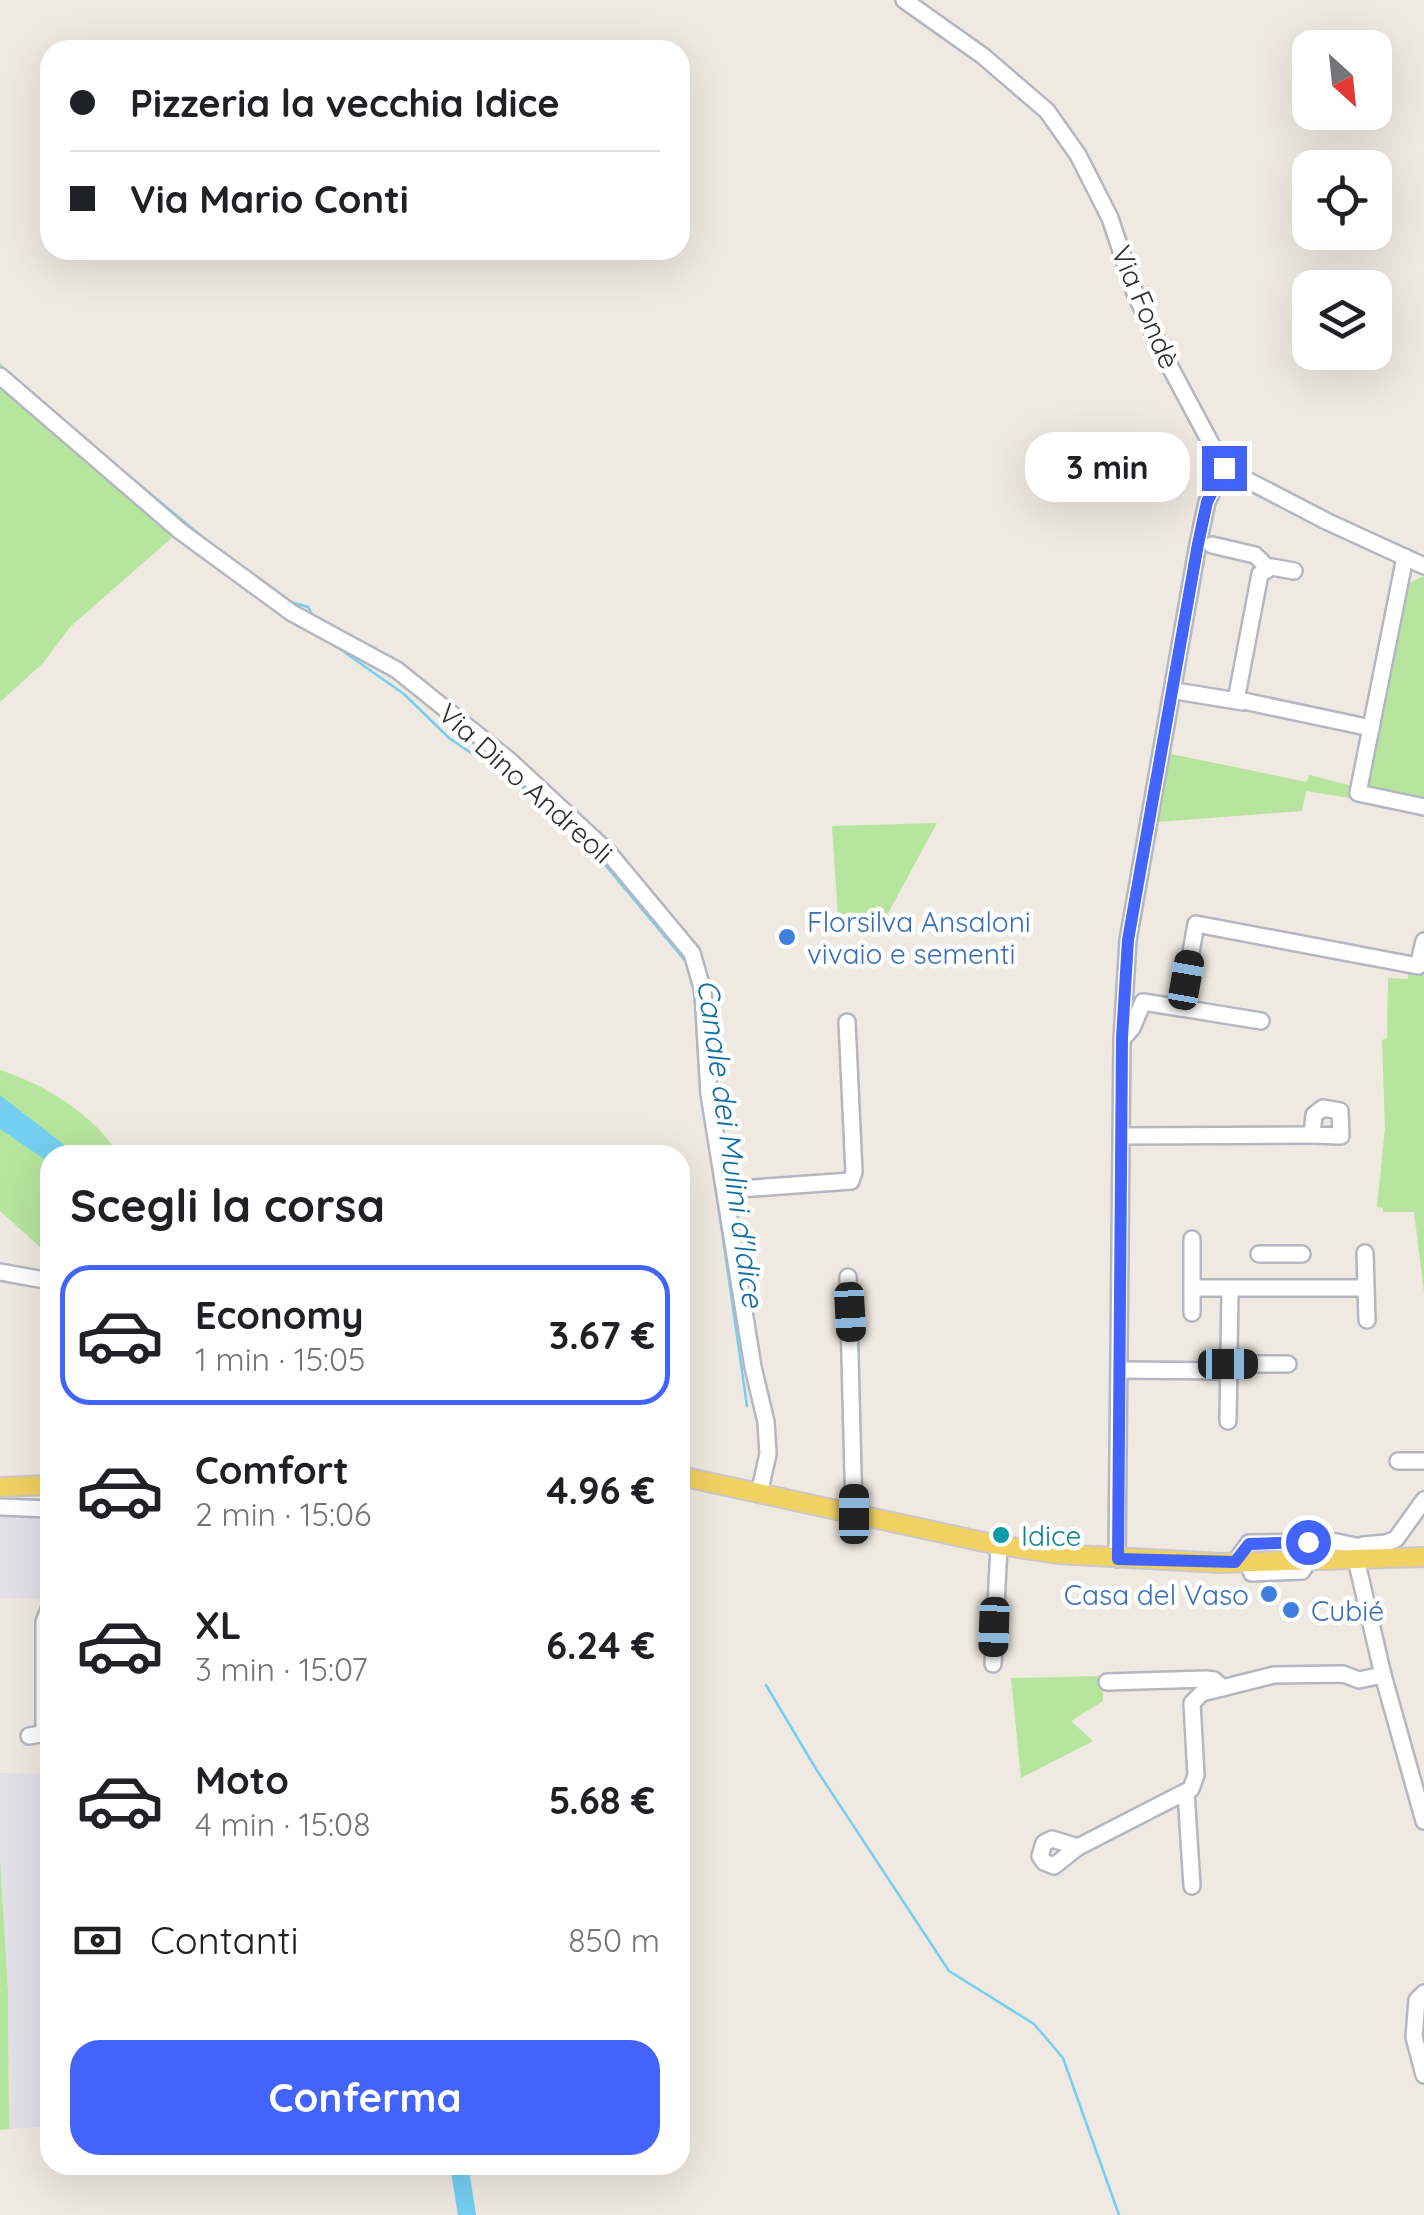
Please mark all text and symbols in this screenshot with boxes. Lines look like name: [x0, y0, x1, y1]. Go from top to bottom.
north arrow: [1292, 30, 1392, 130]
map controls: [1292, 30, 1392, 370]
text: Pizzeria la vecchia Idice: [130, 79, 560, 127]
button: locate: [1292, 150, 1392, 250]
text: Via Mario Conti: [130, 175, 409, 223]
street label: Via Fondè: [1104, 240, 1188, 374]
button: layers: [1292, 270, 1392, 370]
callout: 3 min: [1024, 433, 1189, 503]
route end: [1202, 446, 1247, 491]
text: 3 min: [1066, 447, 1149, 487]
street label: Via Dino Andreoli: [432, 695, 620, 871]
place label: Florsilva Ansaloni vivaio e sementi: [807, 904, 1031, 971]
marker: Florsilva Ansaloni vivaio e sementi: [776, 926, 798, 948]
car: [1166, 948, 1206, 1012]
water label: Canale dei Mulini d'Idice: [689, 977, 773, 1310]
text: Scegli la corsa: [70, 1177, 385, 1233]
car: [833, 1281, 867, 1343]
icon: car: [75, 1290, 165, 1380]
text: Economy: [195, 1291, 364, 1339]
text: 3.67 €: [549, 1311, 655, 1359]
text: 1 min · 15:05: [195, 1339, 366, 1379]
car: [1198, 1349, 1258, 1379]
icon: car: [75, 1445, 165, 1535]
text: Comfort: [195, 1446, 349, 1494]
text: 4.96 €: [546, 1466, 655, 1514]
car: [839, 1484, 869, 1544]
text: 2 min · 15:06: [195, 1494, 371, 1534]
place label: Idice: [1021, 1518, 1081, 1553]
route start: [1286, 1520, 1331, 1565]
marker: Idice: [990, 1524, 1012, 1546]
place label: Casa del Vaso: [1064, 1577, 1249, 1612]
marker: Casa del Vaso: [1258, 1583, 1280, 1605]
place label: Cubié: [1311, 1593, 1384, 1628]
car: [978, 1596, 1010, 1658]
marker: Cubié: [1280, 1599, 1302, 1621]
icon: car: [75, 1600, 165, 1690]
text: XL: [195, 1601, 241, 1649]
text: 6.24 €: [546, 1621, 655, 1669]
text: 3 min · 15:07: [195, 1649, 368, 1689]
icon: car: [75, 1755, 165, 1845]
text: Moto: [195, 1756, 289, 1804]
text: 5.68 €: [549, 1776, 655, 1824]
text: 4 min · 15:08: [195, 1804, 370, 1844]
icon: cash: [70, 1913, 125, 1968]
text: Contanti: [150, 1916, 299, 1964]
text: 850 m: [568, 1920, 660, 1960]
button: Conferma: [70, 2040, 660, 2155]

